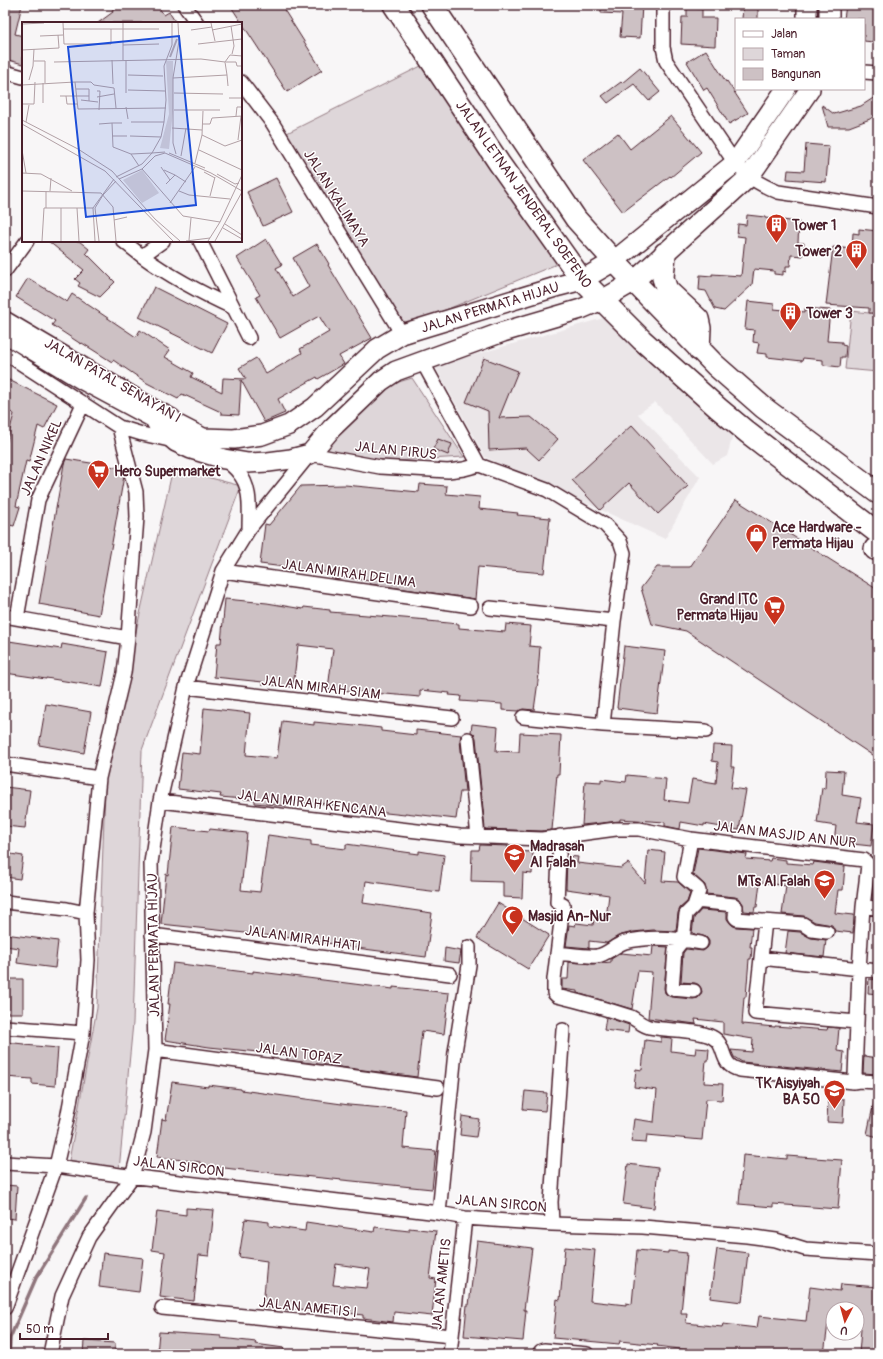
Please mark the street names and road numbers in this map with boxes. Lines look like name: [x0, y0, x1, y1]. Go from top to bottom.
street label: JALAN LETNAN JENDERAL SOEPENO: [452, 97, 595, 291]
street label: JALAN KALIMAYA: [300, 147, 373, 250]
street label: JALAN PERMATA HIJAU: [419, 278, 561, 337]
street label: JALAN PATAL SENAYAN I: [41, 334, 184, 426]
street label: JALAN NIKEL: [17, 416, 66, 498]
street label: JALAN PIRUS: [354, 438, 438, 463]
street label: JALAN MIRAH DELIMA: [281, 556, 417, 591]
street label: JALAN MIRAH SIAM: [261, 672, 381, 703]
street label: JALAN MIRAH KENCANA: [236, 786, 387, 821]
street label: JALAN MASJID AN NUR: [713, 817, 857, 852]
street label: JALAN PERMATA HIJAU: [144, 873, 163, 1017]
street label: JALAN MIRAH HATI: [244, 922, 362, 955]
street label: JALAN TOPAZ: [255, 1039, 344, 1068]
street label: JALAN SIRCON: [132, 1152, 226, 1181]
street label: JALAN SIRCON: [454, 1191, 547, 1216]
street label: JALAN AMETIS: [428, 1238, 455, 1330]
street label: JALAN AMETIS I: [258, 1294, 358, 1321]

